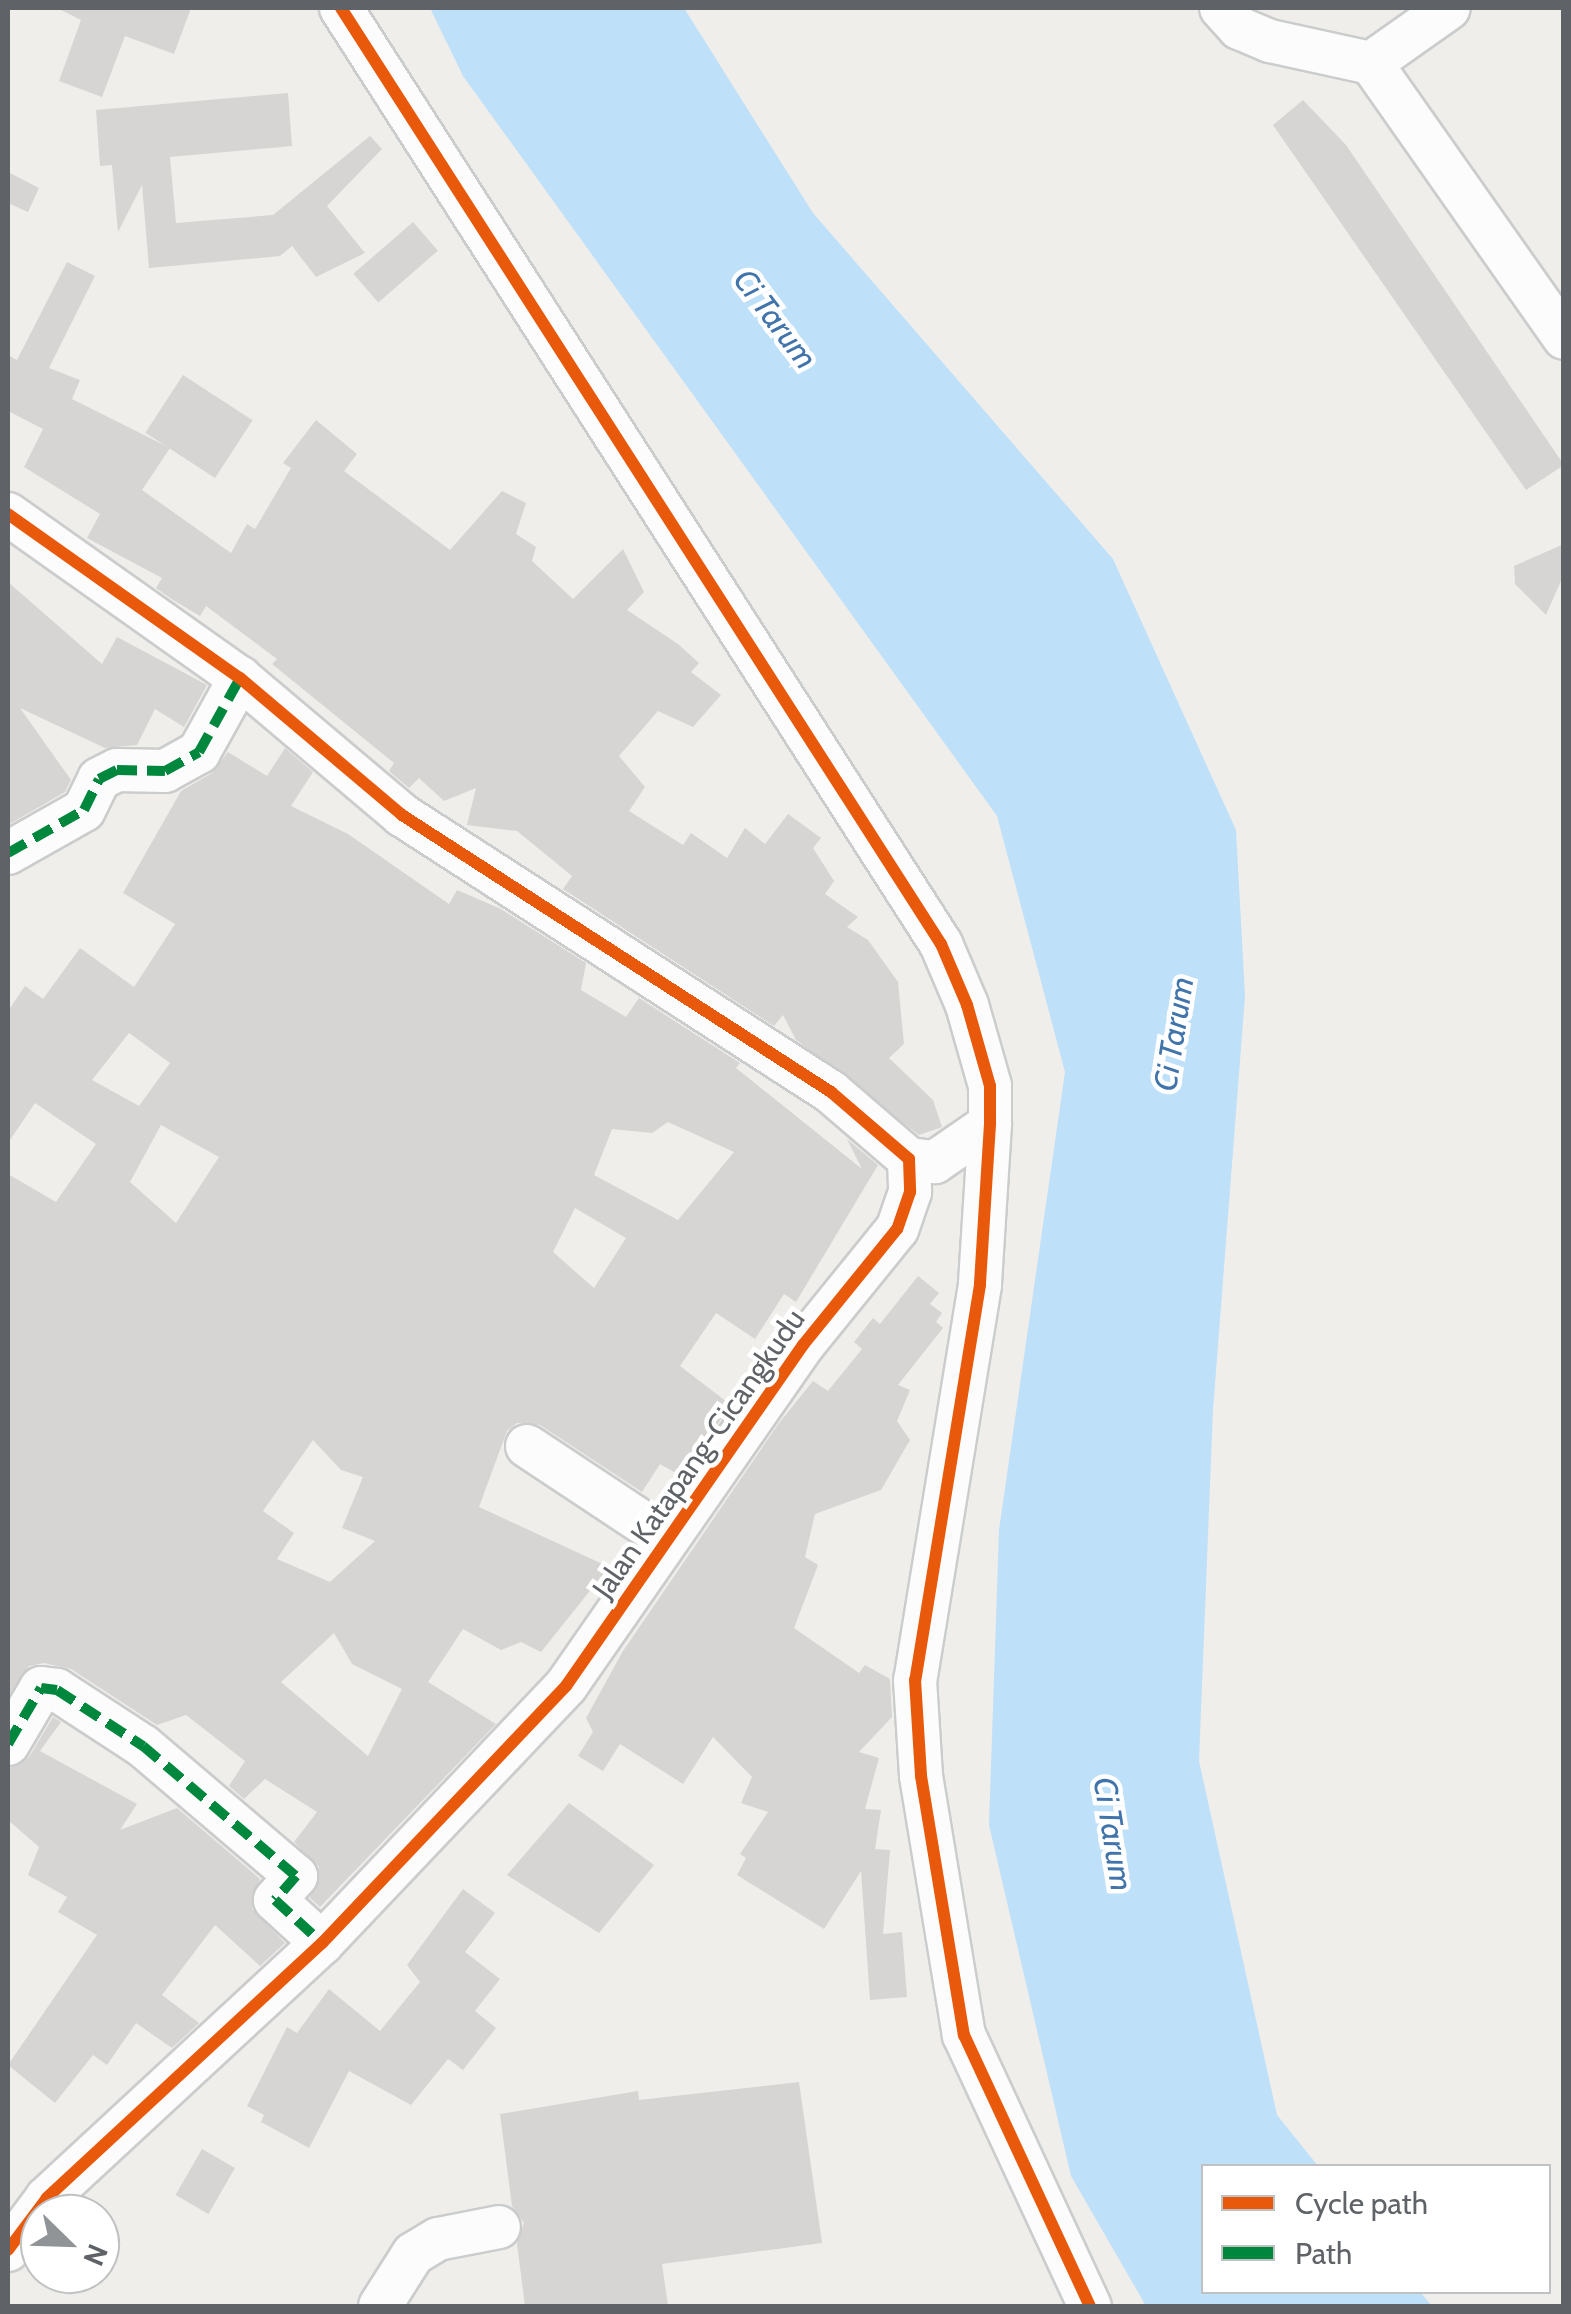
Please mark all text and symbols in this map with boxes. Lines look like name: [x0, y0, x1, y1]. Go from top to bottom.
water label: Ci Tarum: [725, 262, 825, 376]
water label: Ci Tarum: [1146, 974, 1202, 1094]
street label: Jalan Katapang-Cicangkudu: [585, 1302, 813, 1606]
water label: Ci Tarum: [1085, 1774, 1141, 1894]
legend: [1201, 2164, 1551, 2294]
text: Cycle path: [1295, 2185, 1428, 2222]
north arrow: [20, 2194, 120, 2294]
text: Path: [1295, 2235, 1352, 2272]
text: N: [76, 2239, 115, 2271]

